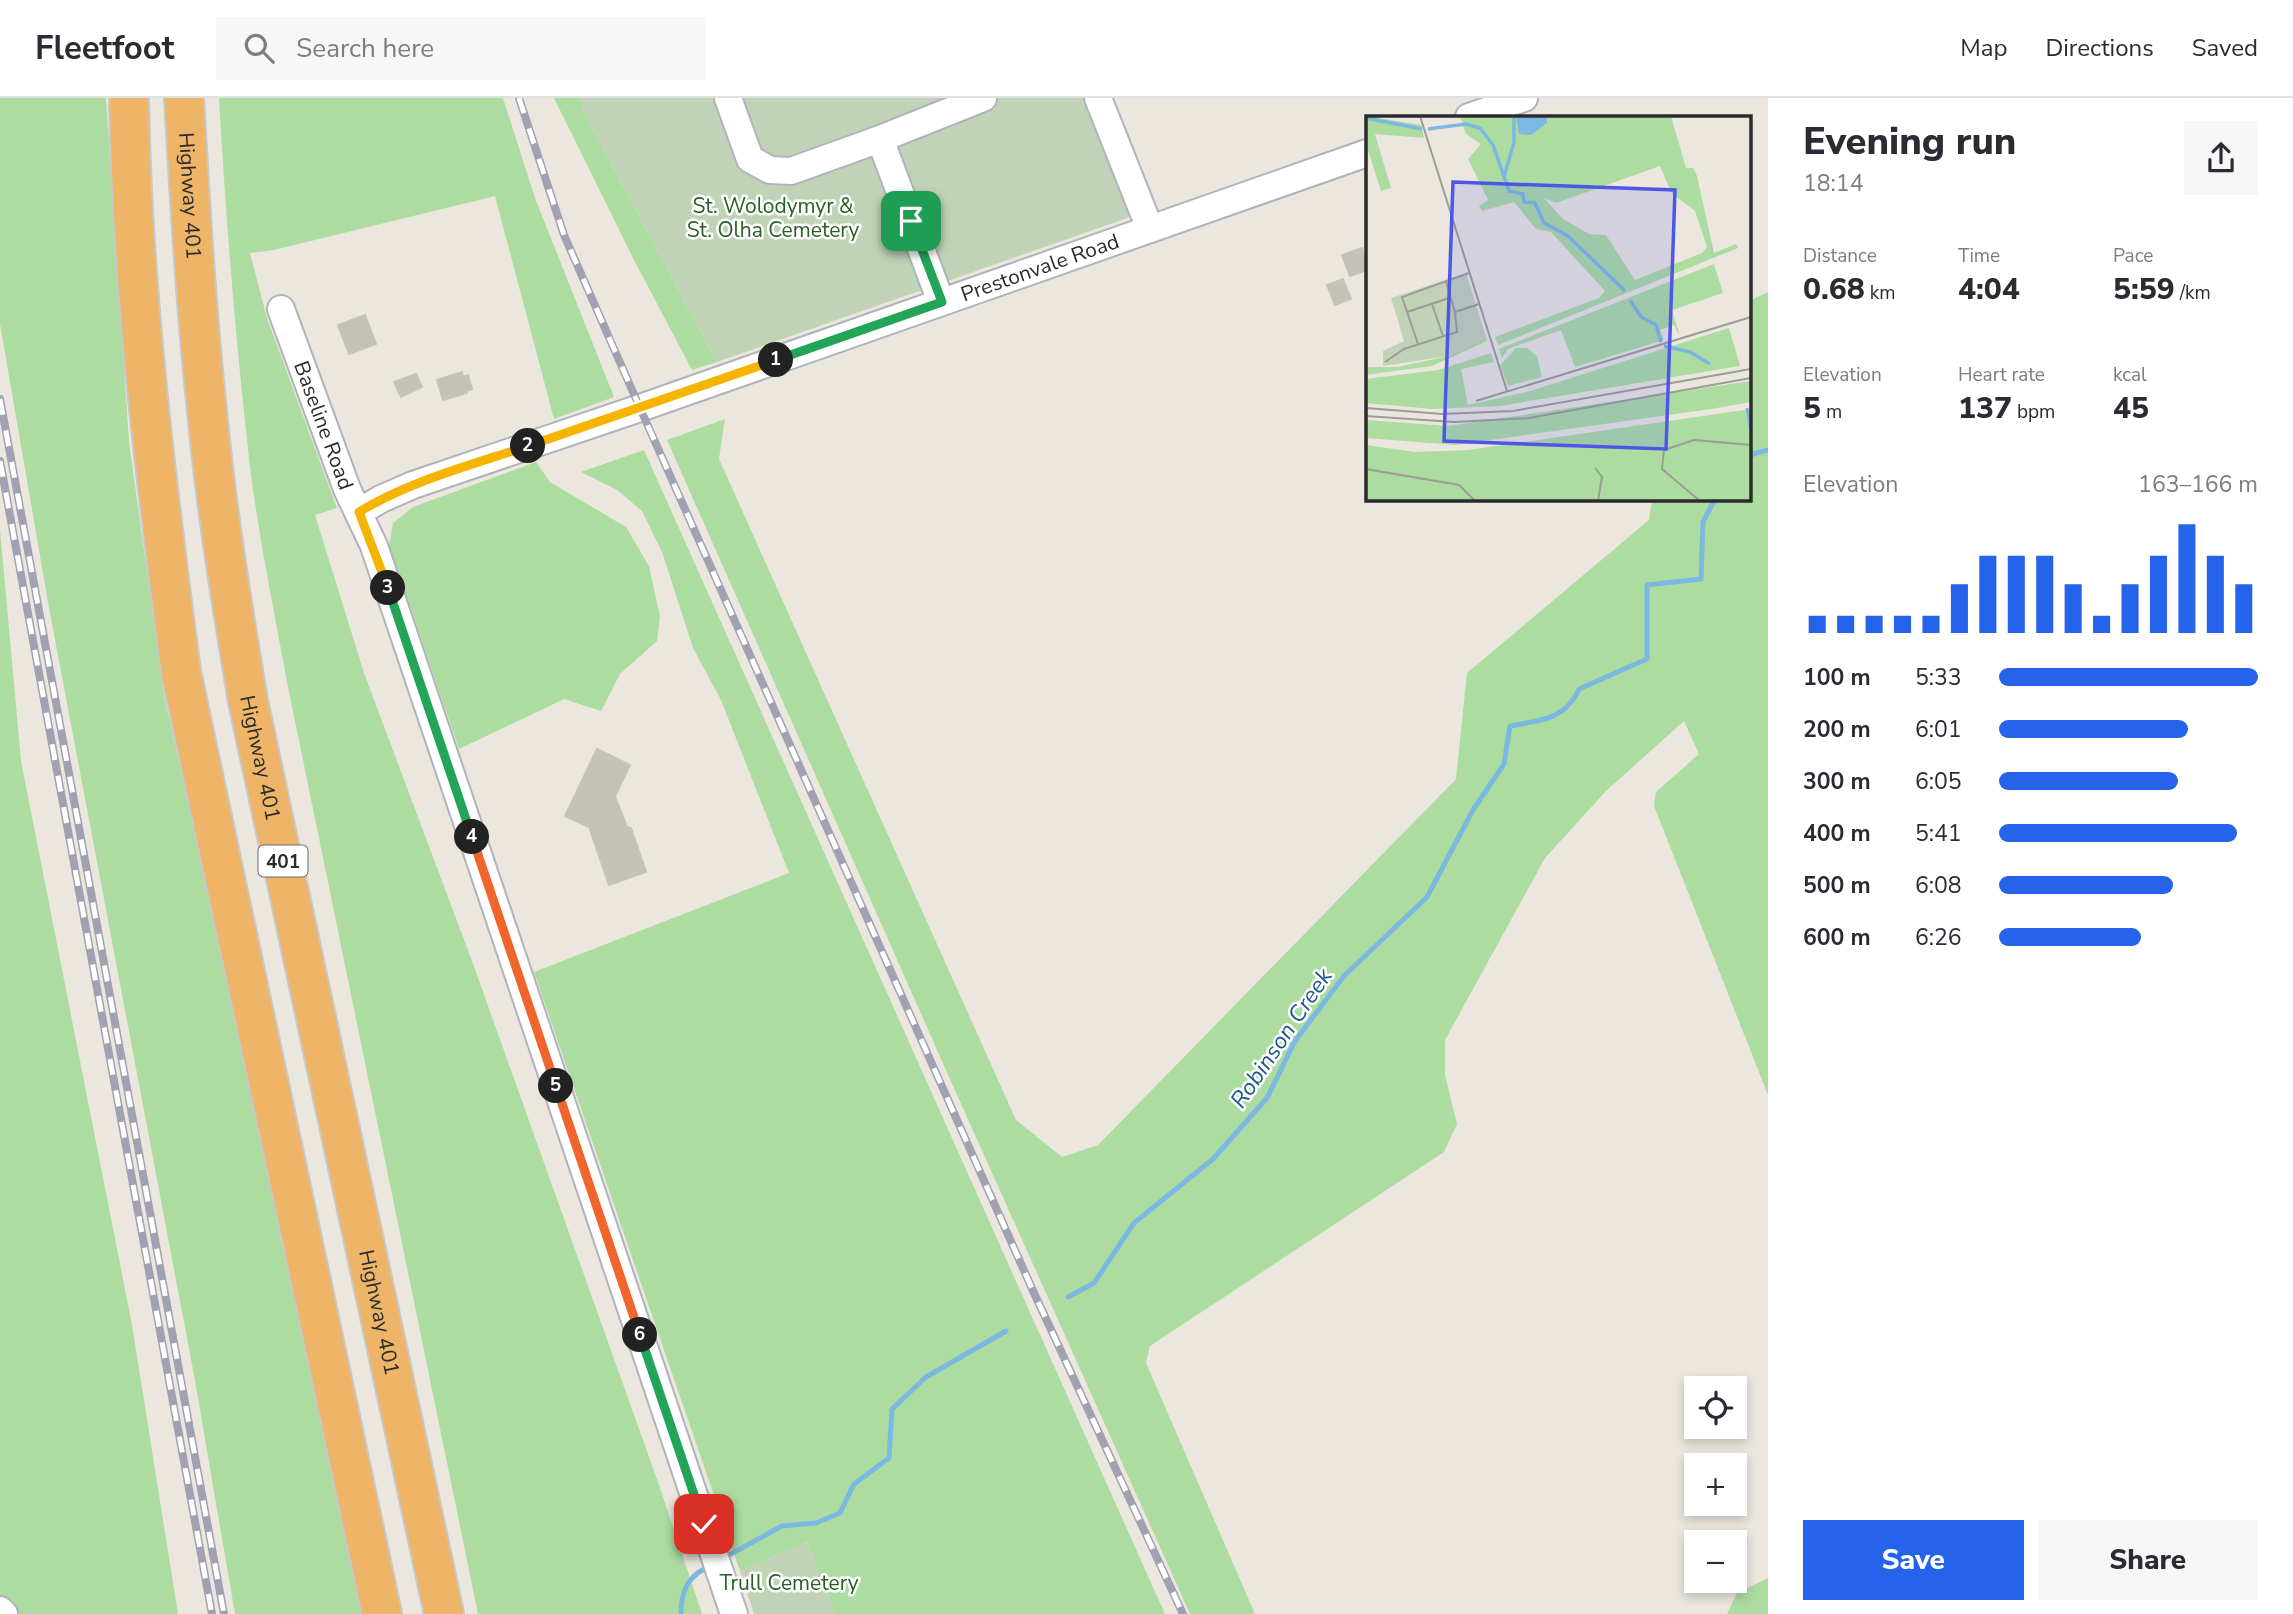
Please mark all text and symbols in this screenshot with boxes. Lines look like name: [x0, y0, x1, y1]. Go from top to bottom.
search box: [216, 17, 706, 80]
text: Fleetfoot: [35, 26, 174, 71]
icon: search: [240, 29, 278, 67]
text: Search here: [296, 31, 434, 66]
text: Map: [1960, 32, 2007, 64]
text: Directions: [2045, 32, 2154, 64]
text: Saved: [2192, 32, 2258, 64]
inset map: [1366, 116, 1750, 500]
text: Evening run: [1803, 116, 2016, 167]
button: share: [2184, 121, 2258, 195]
street label: Highway 401: [172, 131, 208, 260]
text: 18:14: [1803, 168, 1863, 199]
pin: [881, 191, 941, 251]
park label: St. Wolodymyr & St. Olha Cemetery: [687, 192, 859, 244]
icon: arrive: [892, 202, 930, 240]
street label: Prestonvale Road: [957, 227, 1123, 308]
text: Distance: [1803, 243, 1877, 269]
text: Time: [1958, 243, 2000, 269]
text: Pace: [2113, 243, 2153, 269]
text: 0.68: [1803, 269, 1865, 310]
text: 4:04: [1958, 269, 2020, 310]
text: 5:59: [2113, 269, 2175, 310]
text: km: [1865, 280, 1895, 306]
text: /km: [2175, 280, 2211, 306]
pin: 1: [758, 342, 794, 378]
text: 1: [770, 346, 781, 372]
street label: Baseline Road: [287, 357, 360, 494]
text: Elevation: [1803, 362, 1882, 388]
text: Heart rate: [1958, 362, 2045, 388]
text: kcal: [2113, 362, 2147, 388]
text: 5: [1803, 388, 1821, 429]
text: 137: [1958, 388, 2012, 429]
text: 45: [2113, 388, 2149, 429]
text: m: [1821, 399, 1842, 425]
text: bpm: [2012, 399, 2055, 425]
pin: 2: [510, 428, 546, 464]
text: 2: [522, 432, 533, 458]
text: Elevation: [1803, 469, 1898, 500]
text: 163–166 m: [2138, 469, 2258, 500]
pin: 3: [370, 570, 406, 606]
text: 3: [382, 574, 393, 600]
text: 100 m: [1803, 662, 1871, 693]
text: 5:33: [1915, 662, 1962, 693]
street label: Highway 401: [233, 693, 287, 823]
text: 200 m: [1803, 714, 1871, 745]
text: 6:01: [1915, 714, 1962, 745]
text: 300 m: [1803, 766, 1871, 797]
text: 6:05: [1915, 766, 1962, 797]
text: 400 m: [1803, 818, 1871, 849]
text: 5:41: [1915, 818, 1962, 849]
pin: 4: [454, 820, 490, 854]
text: 4: [466, 823, 477, 849]
road number: 401: [258, 846, 308, 876]
text: 500 m: [1803, 870, 1871, 901]
text: 6:08: [1915, 870, 1962, 901]
text: 600 m: [1803, 922, 1871, 953]
text: 6:26: [1915, 922, 1962, 953]
water label: Robinson Creek: [1223, 962, 1340, 1114]
pin: 5: [538, 1068, 574, 1104]
text: 5: [550, 1072, 561, 1098]
street label: Highway 401: [352, 1247, 406, 1378]
pin: 6: [622, 1318, 658, 1352]
text: 6: [634, 1321, 645, 1347]
map controls: [1684, 1376, 1747, 1593]
button: locate: [1684, 1376, 1747, 1439]
button: +: [1684, 1453, 1747, 1516]
pin: [674, 1494, 734, 1554]
icon: check: [685, 1505, 723, 1543]
button: Save: [1803, 1520, 2024, 1600]
button: Share: [2038, 1520, 2258, 1600]
button: −: [1684, 1530, 1747, 1593]
park label: Trull Cemetery: [719, 1569, 859, 1597]

